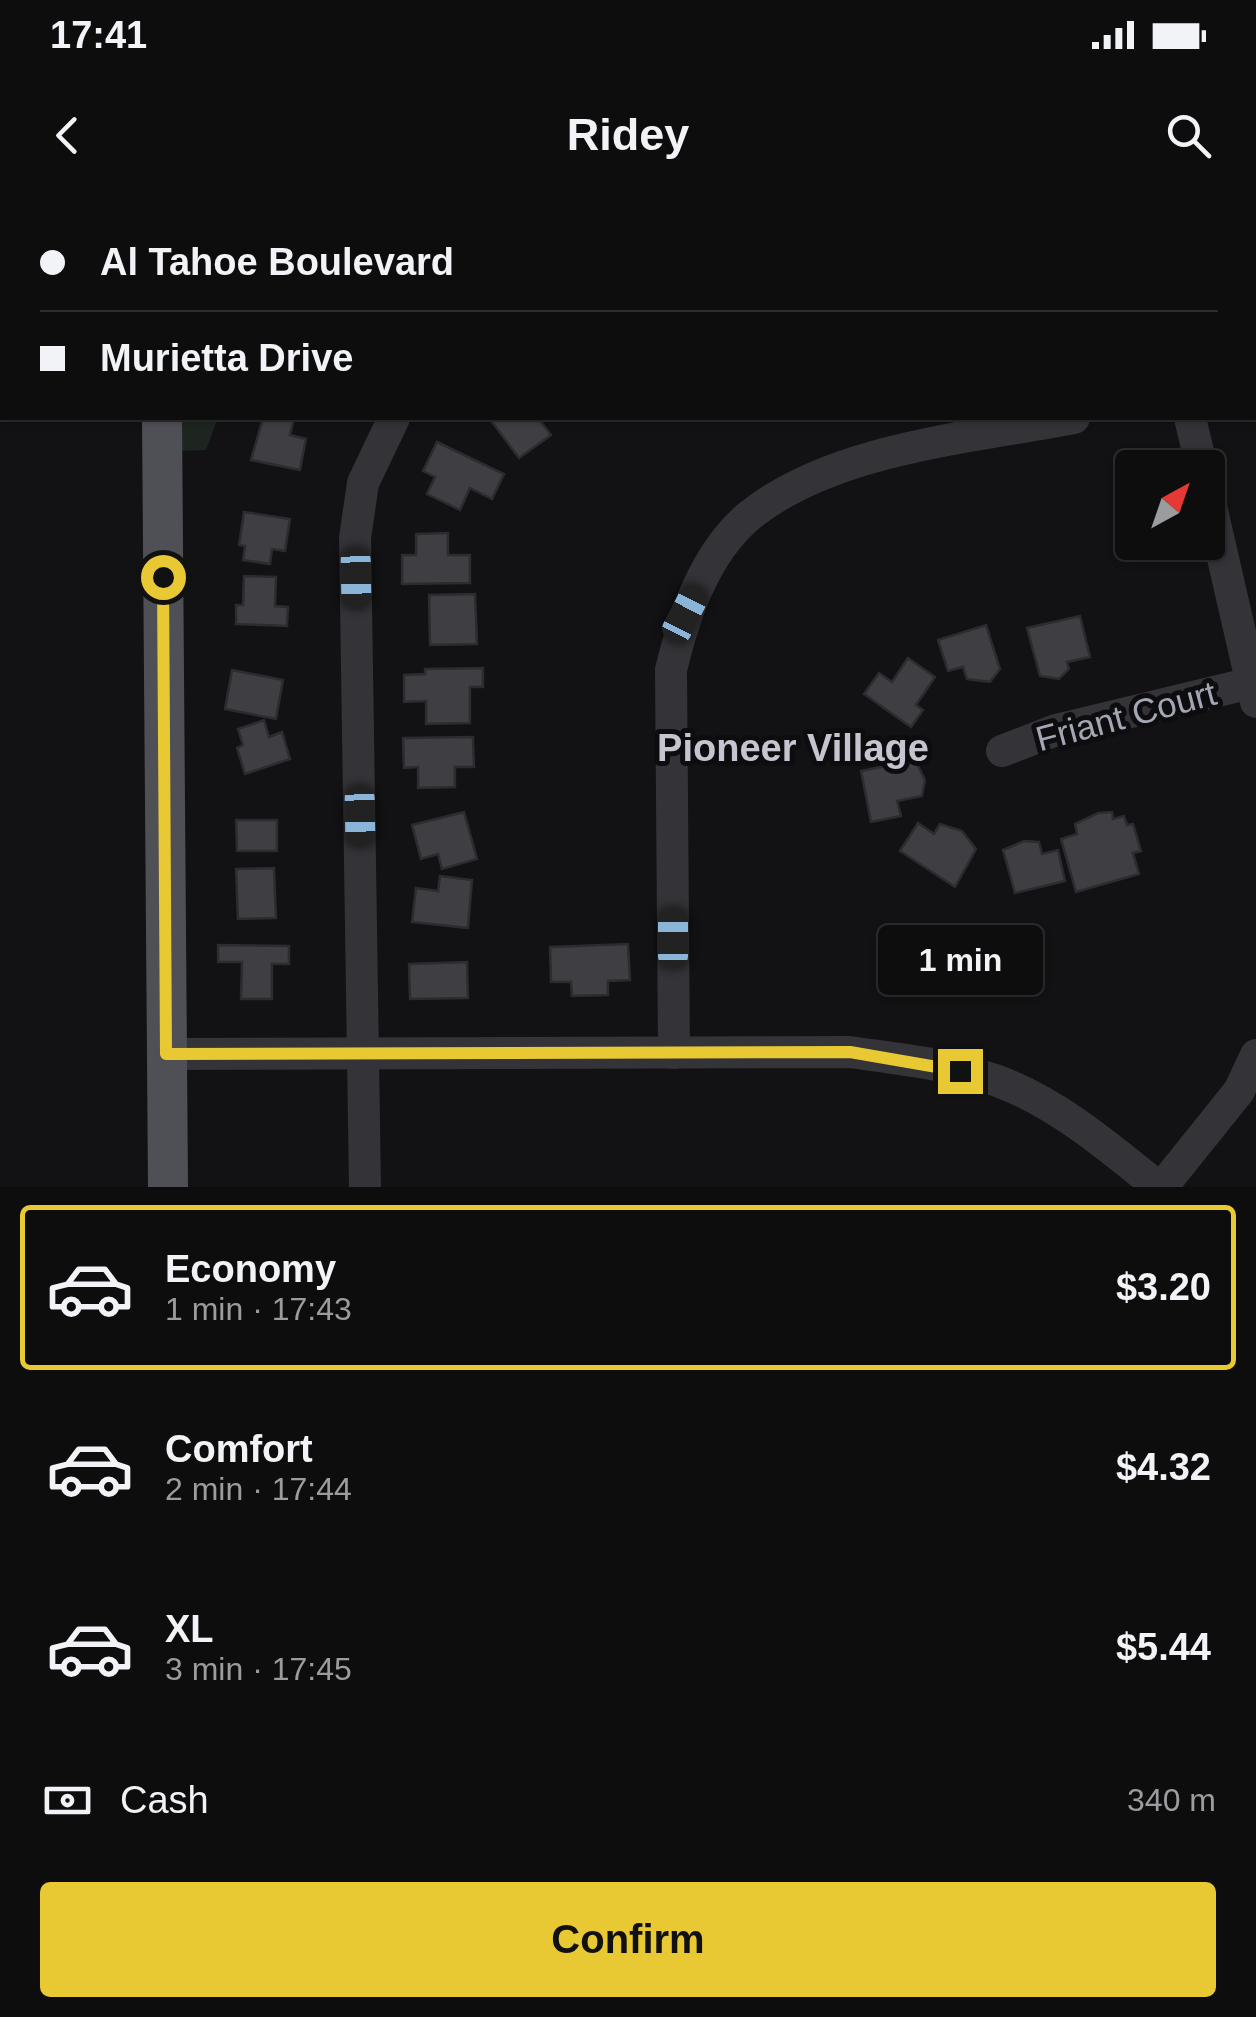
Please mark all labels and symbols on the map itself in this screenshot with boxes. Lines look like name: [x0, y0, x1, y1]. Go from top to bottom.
north arrow: [1115, 450, 1225, 560]
car: [340, 548, 372, 608]
route start: [141, 555, 186, 600]
car: [658, 580, 712, 648]
street label: Friant Court: [1032, 673, 1220, 758]
district label: Pioneer Village: [657, 727, 929, 769]
car: [344, 786, 376, 846]
car: [658, 908, 688, 968]
callout: 1 min: [878, 926, 1042, 996]
route end: [938, 1049, 983, 1094]

